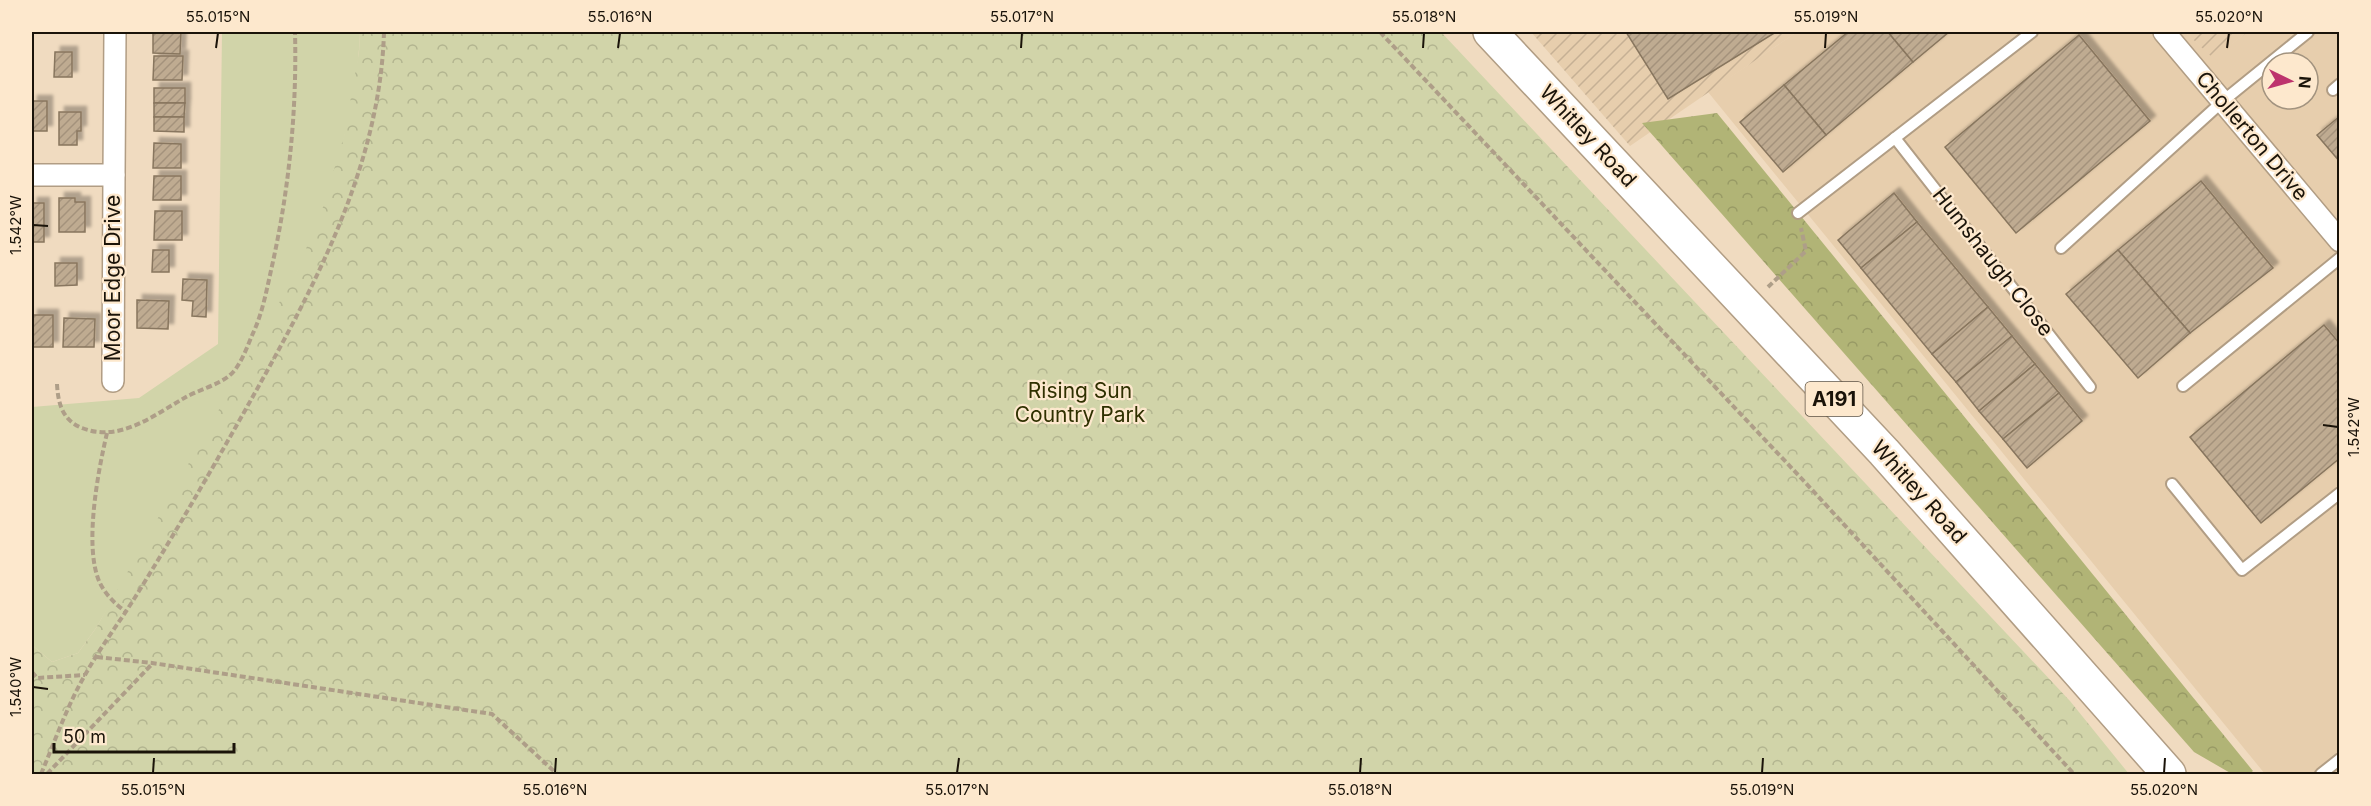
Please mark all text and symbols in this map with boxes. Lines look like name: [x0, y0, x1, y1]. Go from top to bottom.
text: 55.015°N: [186, 7, 250, 26]
text: 55.016°N: [588, 7, 652, 26]
text: 55.017°N: [990, 7, 1054, 26]
text: 55.018°N: [1392, 7, 1456, 26]
text: 55.019°N: [1794, 7, 1858, 26]
text: 55.020°N: [2195, 7, 2263, 26]
north arrow: [2260, 51, 2320, 111]
street label: Chollerton Drive: [2191, 66, 2314, 205]
text: N: [2294, 75, 2315, 89]
street label: Whitley Road: [1535, 79, 1642, 192]
street label: Humshaugh Close: [1928, 182, 2059, 341]
text: 1.542°W: [6, 195, 25, 255]
street label: Moor Edge Drive: [100, 195, 125, 361]
park label: Rising Sun Country Park: [1015, 378, 1146, 427]
road number: A191: [1806, 382, 1862, 416]
text: 1.542°W: [2344, 397, 2363, 457]
street label: Whitley Road: [1866, 435, 1972, 548]
text: 1.540°W: [6, 657, 25, 717]
scale bar: [54, 716, 234, 754]
text: 50 m: [63, 726, 106, 747]
text: 55.015°N: [121, 780, 185, 799]
text: 55.016°N: [523, 780, 587, 799]
text: 55.017°N: [925, 780, 989, 799]
text: 55.018°N: [1328, 780, 1392, 799]
text: 55.019°N: [1730, 780, 1794, 799]
text: 55.020°N: [2130, 780, 2198, 799]

